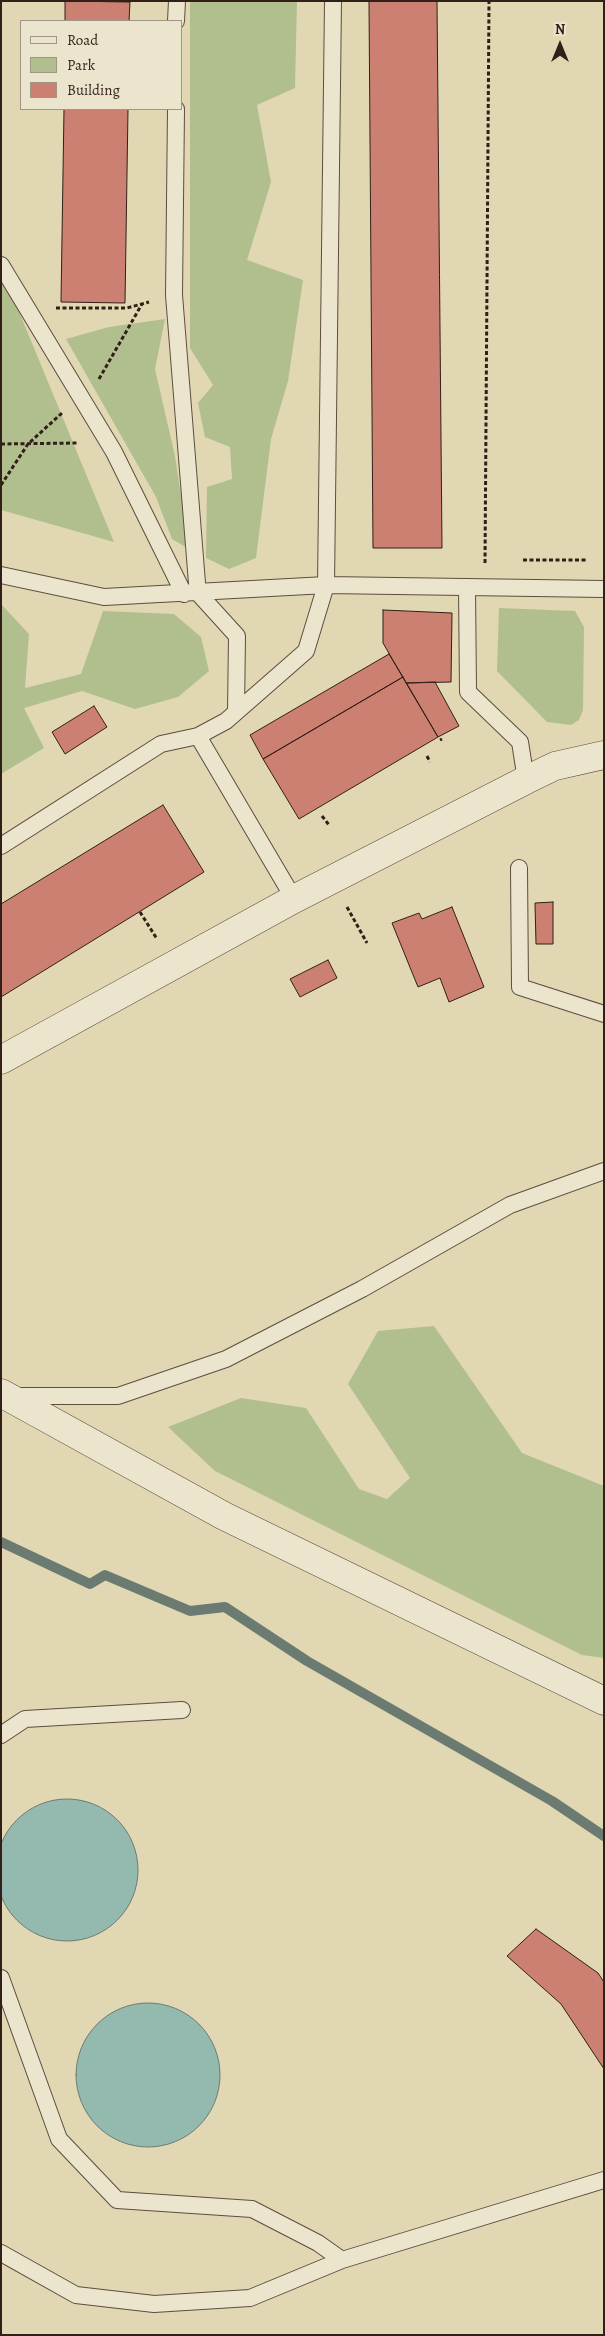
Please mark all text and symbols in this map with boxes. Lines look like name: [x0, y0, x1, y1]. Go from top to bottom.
legend: [20, 20, 182, 110]
north arrow: [535, 20, 585, 70]
text: N: [555, 20, 565, 39]
text: Road: [67, 30, 98, 50]
text: Park: [67, 55, 95, 75]
text: Building: [67, 80, 120, 100]

